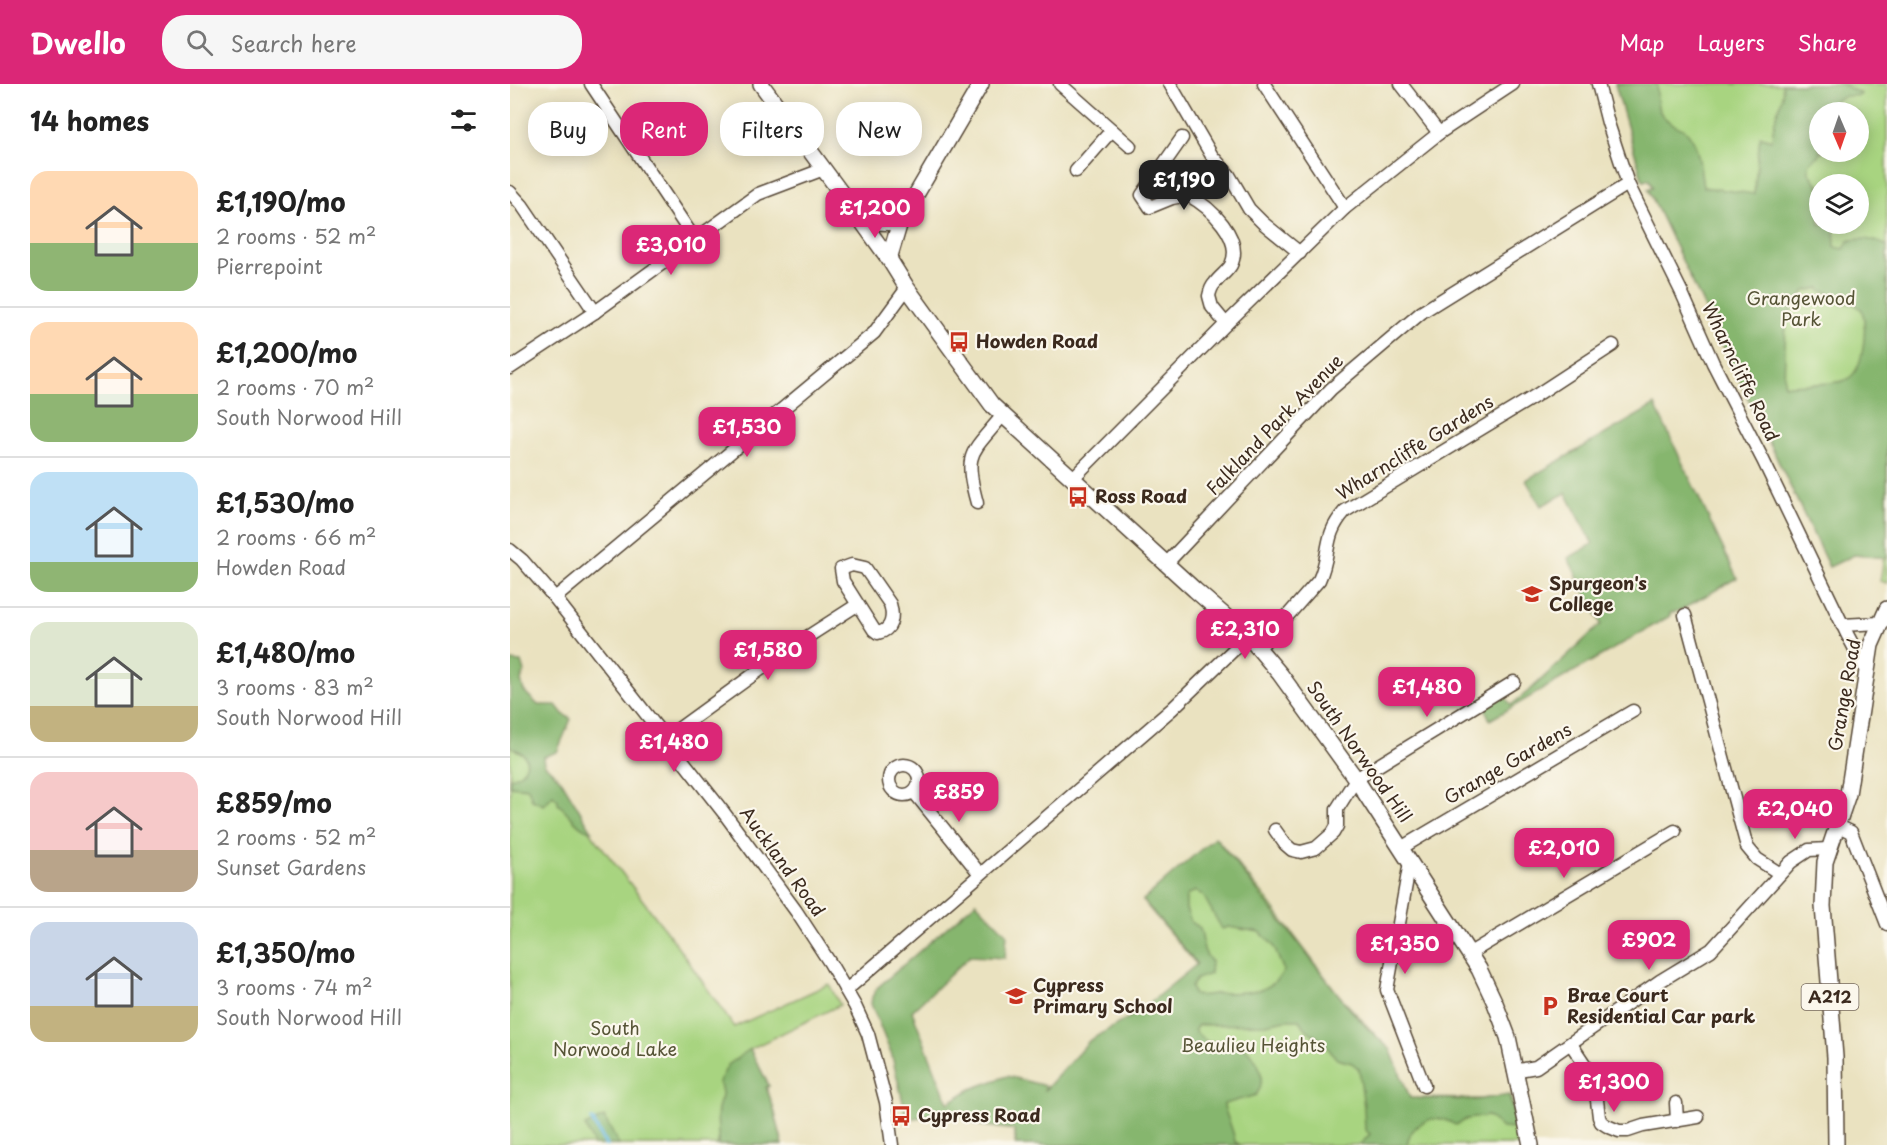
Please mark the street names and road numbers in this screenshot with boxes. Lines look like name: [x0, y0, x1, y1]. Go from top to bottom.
street label: Wharncliffe Road: [1696, 297, 1787, 446]
street label: Falkland Park Avenue: [1199, 347, 1349, 501]
street label: Wharncliffe Gardens: [1330, 387, 1498, 506]
street label: Grange Road: [1820, 636, 1867, 753]
street label: South Norwood Hill: [1301, 675, 1419, 827]
street label: Grange Gardens: [1438, 715, 1576, 810]
street label: Auckland Road: [734, 801, 832, 922]
road number: A212: [1802, 984, 1858, 1010]

